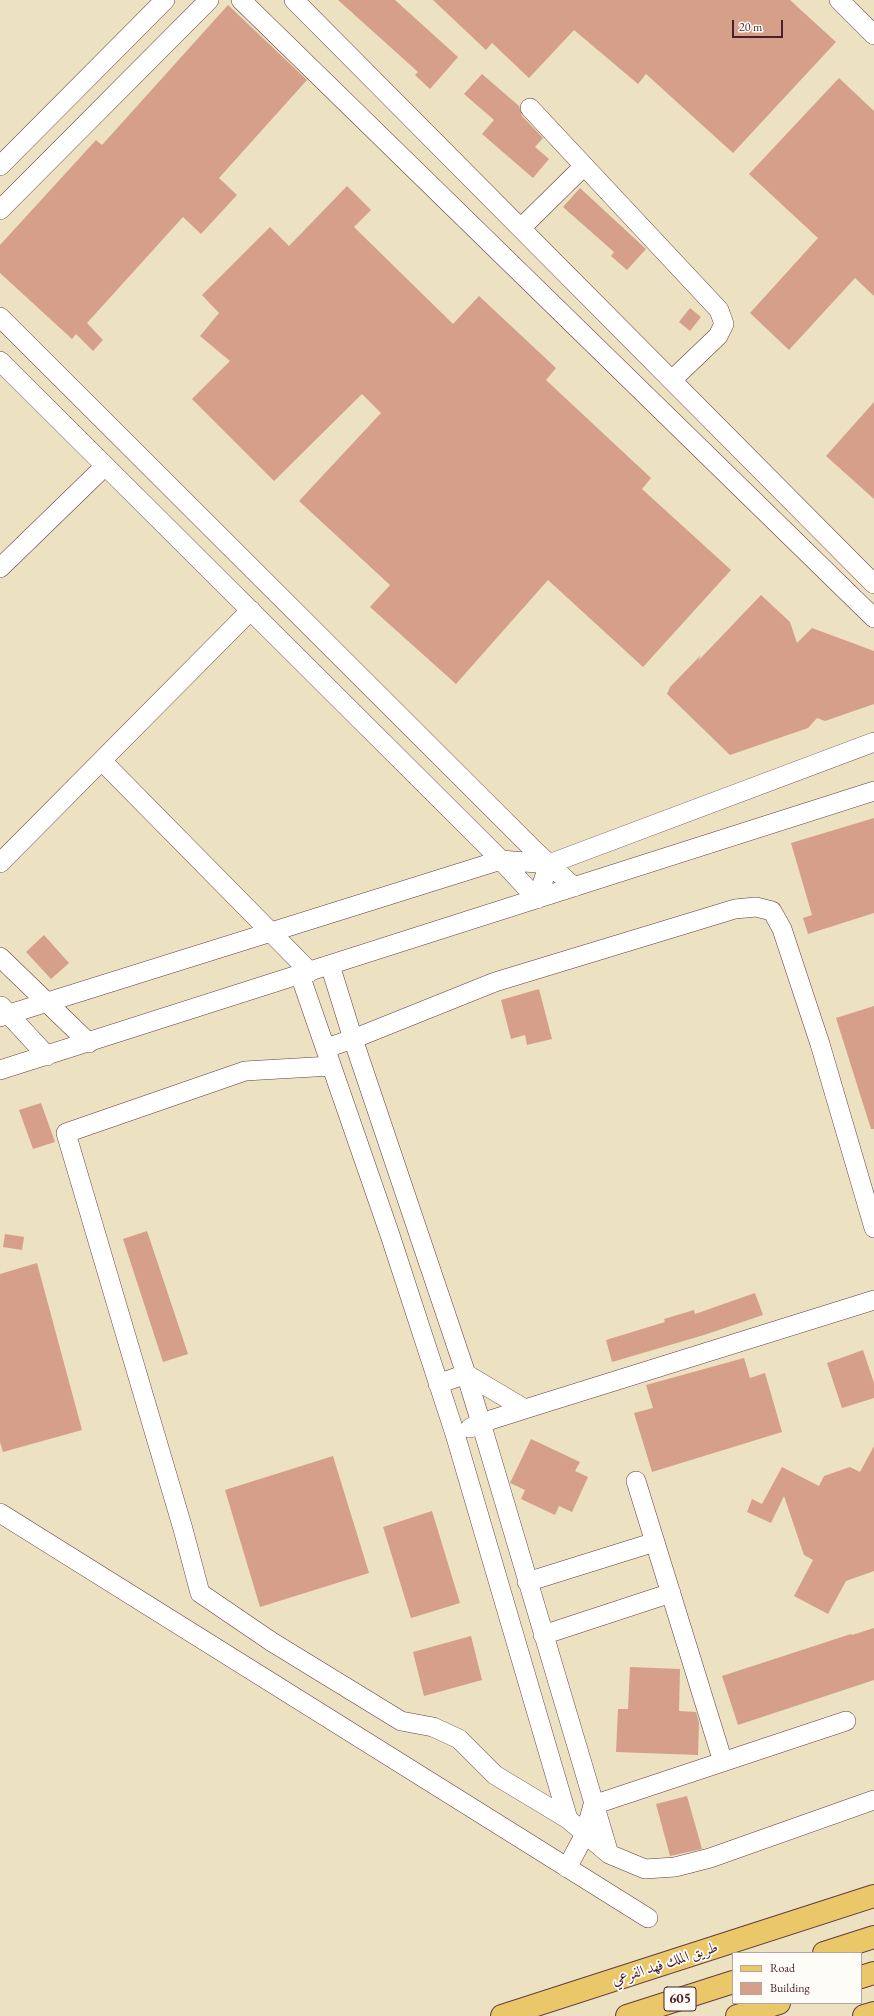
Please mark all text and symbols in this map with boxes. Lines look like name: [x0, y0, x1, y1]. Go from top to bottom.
scale bar: [734, 12, 785, 38]
text: 20 m: [739, 19, 762, 35]
street label: طريق الملك فهد الفرعي: [610, 1938, 720, 1990]
legend: [732, 1952, 862, 2004]
text: Road: [770, 1960, 795, 1976]
text: Building: [770, 1980, 810, 1996]
road number: 605: [664, 1987, 696, 2011]

